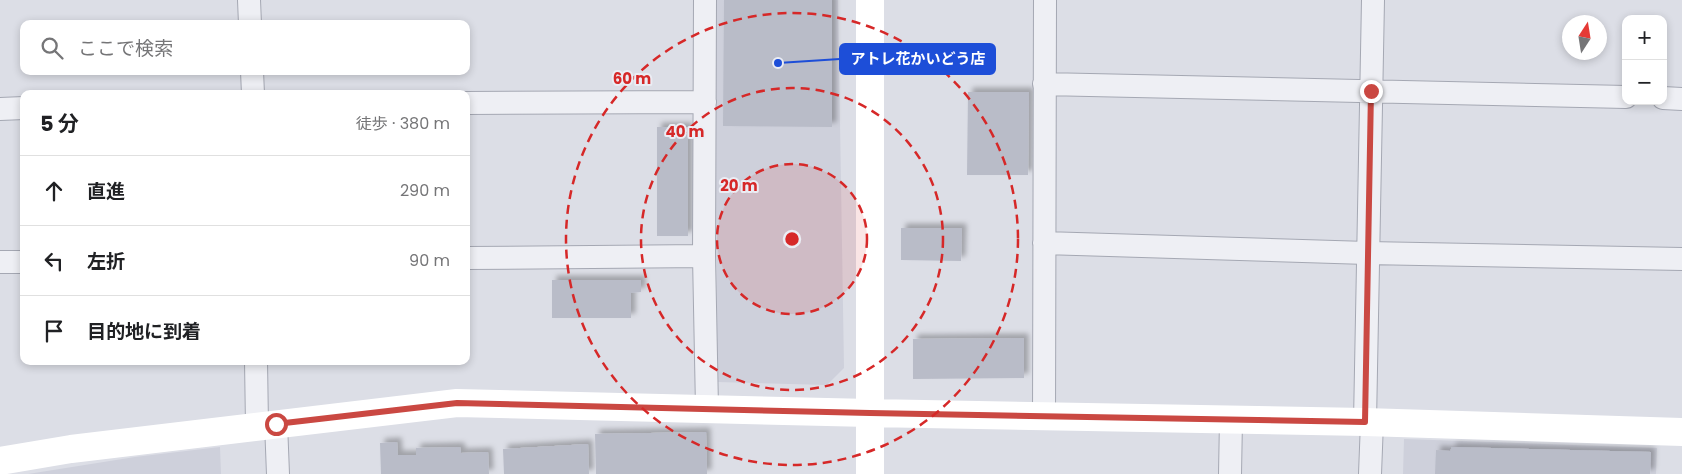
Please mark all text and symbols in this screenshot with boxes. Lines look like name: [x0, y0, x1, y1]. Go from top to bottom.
north arrow: [1562, 15, 1607, 60]
map controls: [1622, 15, 1667, 105]
button: +: [1622, 15, 1667, 60]
search box: [20, 20, 470, 75]
icon: search: [38, 34, 66, 62]
text: ここで検索: [78, 35, 173, 62]
callout: アトレ花かいどう店: [840, 44, 995, 74]
text: アトレ花かいどう店: [850, 48, 986, 69]
button: −: [1622, 60, 1667, 105]
text: 60 m: [613, 68, 651, 89]
route end: [1360, 80, 1383, 103]
text: 5 分: [40, 109, 79, 138]
text: 徒歩 · 380 m: [356, 112, 450, 135]
text: 40 m: [665, 121, 705, 142]
text: 20 m: [720, 175, 758, 196]
icon: ahead: [40, 177, 68, 205]
text: 直進: [87, 178, 125, 205]
text: 290 m: [400, 179, 450, 202]
centre of rings: [783, 230, 801, 248]
icon: left: [40, 247, 68, 275]
text: 左折: [87, 248, 125, 275]
text: 90 m: [409, 249, 450, 272]
icon: arrive: [40, 317, 68, 345]
text: 目的地に到着: [87, 318, 201, 345]
route start: [265, 413, 288, 436]

